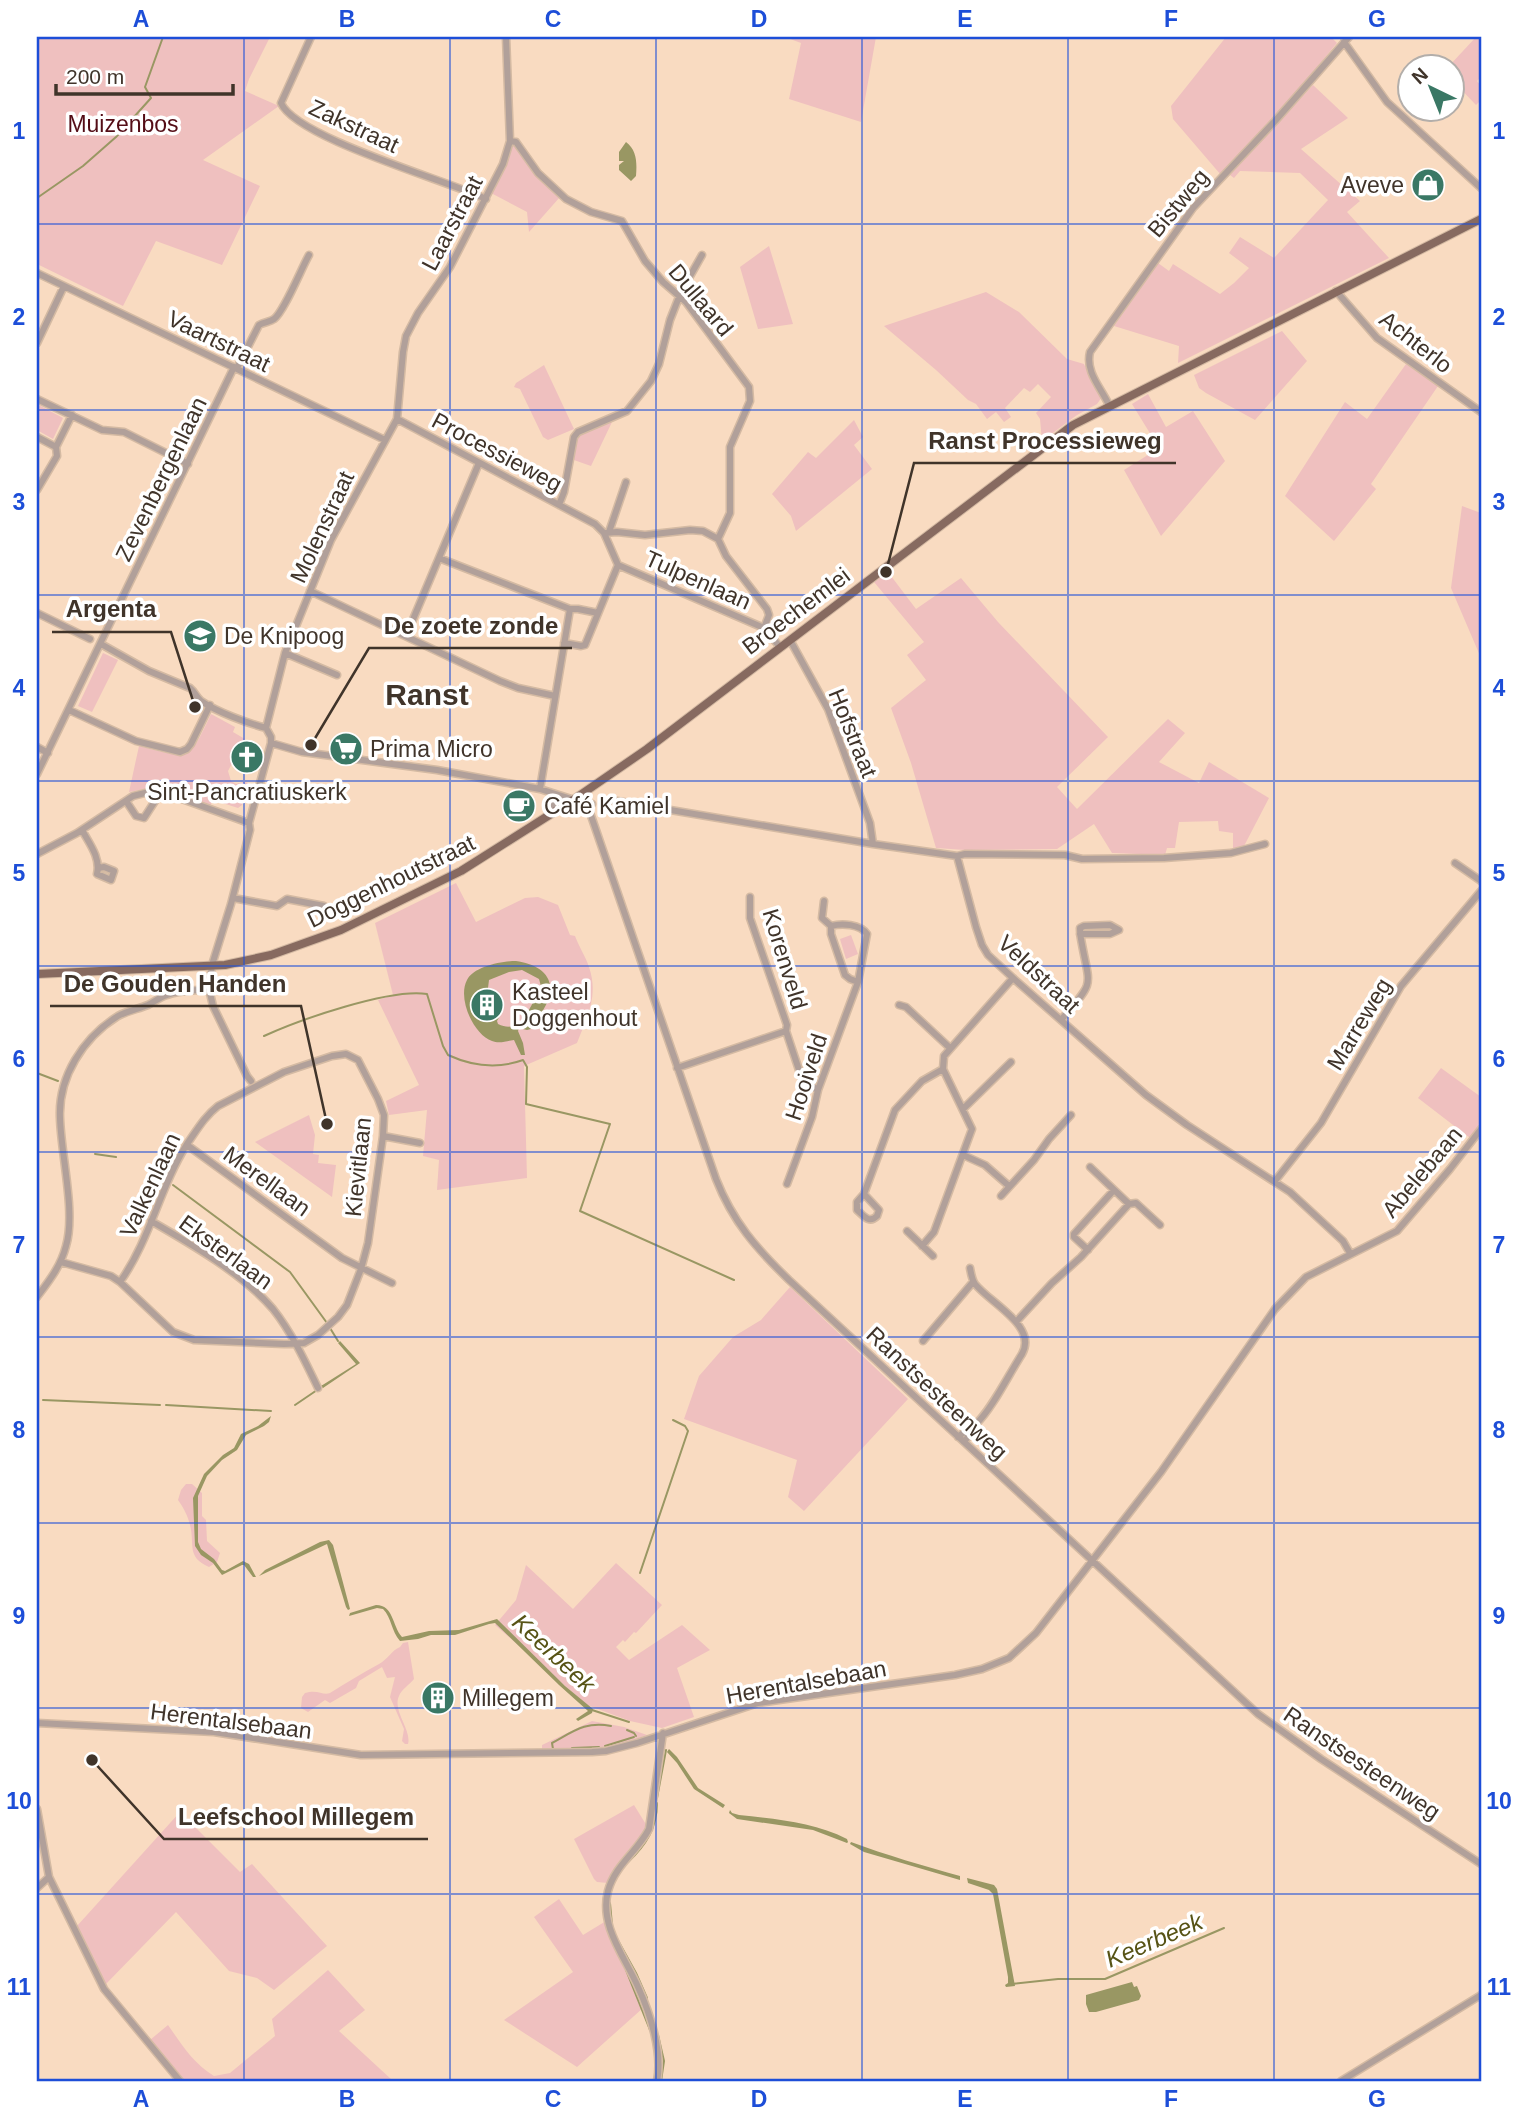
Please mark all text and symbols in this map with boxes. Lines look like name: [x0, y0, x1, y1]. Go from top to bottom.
text: A: [133, 6, 149, 32]
text: B: [339, 6, 355, 32]
text: C: [545, 6, 561, 32]
text: D: [751, 6, 767, 32]
text: E: [957, 6, 973, 32]
text: F: [1164, 6, 1178, 32]
text: G: [1368, 6, 1386, 32]
scale bar: [56, 52, 233, 96]
north arrow: [1396, 52, 1466, 122]
text: N: [1408, 64, 1432, 88]
text: 200 m: [66, 65, 124, 88]
street label: Zakstraat: [305, 94, 403, 158]
park label: Muizenbos: [67, 111, 179, 137]
text: 1: [13, 118, 26, 144]
text: 1: [1493, 118, 1506, 144]
street label: Bistweg: [1142, 164, 1214, 242]
shop icon: Aveve: [1409, 166, 1447, 204]
street label: Laarstraat: [416, 171, 488, 275]
place label: Aveve: [1340, 172, 1404, 198]
street label: Dullaard: [664, 259, 738, 341]
text: 2: [13, 304, 25, 330]
text: 2: [1493, 304, 1505, 330]
street label: Vaartstraat: [164, 305, 275, 377]
street label: Achterlo: [1375, 306, 1457, 378]
street label: Zevenbergenlaan: [110, 393, 212, 565]
street label: Processieweg: [428, 407, 566, 497]
callout: Ranst Processieweg: [914, 418, 1176, 463]
text: Ranst Processieweg: [928, 427, 1162, 454]
street label: Molenstraat: [285, 467, 359, 587]
text: 3: [13, 489, 25, 515]
text: 3: [1493, 489, 1505, 515]
street label: Tulpenlaan: [641, 545, 755, 615]
street label: Broechemlei: [737, 562, 855, 660]
callout: Argenta: [52, 587, 171, 632]
text: Argenta: [66, 595, 157, 622]
callout: De zoete zonde: [369, 603, 572, 648]
text: De zoete zonde: [384, 612, 558, 639]
school or university icon: De Knipoog: [181, 617, 219, 655]
place label: De Knipoog: [224, 623, 344, 649]
text: 4: [13, 675, 26, 701]
text: 4: [1493, 675, 1506, 701]
district label: Ranst: [385, 678, 469, 711]
street label: Hofstraat: [823, 685, 883, 782]
supermarket icon: Prima Micro: [327, 730, 365, 768]
place label: Prima Micro: [370, 736, 493, 762]
church icon: Sint-Pancratiuskerk: [228, 738, 266, 776]
place label: Sint-Pancratiuskerk: [147, 779, 347, 805]
cafe icon: Café Kamiel: [500, 787, 538, 825]
place label: Café Kamiel: [544, 793, 669, 819]
street label: Doggenhoutstraat: [303, 829, 479, 933]
text: 5: [13, 860, 26, 886]
text: 5: [1493, 860, 1506, 886]
street label: Korenveld: [757, 906, 813, 1012]
street label: Veldstraat: [993, 930, 1086, 1019]
callout: De Gouden Handen: [50, 961, 301, 1006]
text: De Gouden Handen: [64, 970, 286, 997]
street label: Marreweg: [1322, 973, 1396, 1075]
place label: Kasteel Doggenhout: [512, 979, 638, 1031]
building icon: Kasteel Doggenhout: [468, 986, 506, 1024]
street label: Hooiveld: [780, 1030, 832, 1124]
text: 6: [13, 1046, 25, 1072]
text: 6: [1493, 1046, 1505, 1072]
street label: Kievitlaan: [340, 1116, 376, 1218]
street label: Abelebaan: [1377, 1122, 1467, 1222]
street label: Valkenlaan: [115, 1129, 185, 1241]
street label: Merellaan: [219, 1141, 315, 1221]
street label: Eksterlaan: [174, 1210, 278, 1294]
text: 7: [13, 1232, 25, 1258]
text: 7: [1493, 1232, 1505, 1258]
street label: Ranstsesteenweg: [861, 1321, 1013, 1465]
text: 8: [13, 1417, 26, 1443]
text: 8: [1493, 1417, 1506, 1443]
text: 9: [13, 1603, 25, 1629]
text: 9: [1493, 1603, 1505, 1629]
water label: Keerbeek: [507, 1608, 602, 1699]
street label: Herentalsebaan: [724, 1655, 888, 1709]
building icon: Millegem: [419, 1679, 457, 1717]
place label: Millegem: [462, 1685, 554, 1711]
street label: Herentalsebaan: [149, 1698, 313, 1744]
street label: Ranstsesteenweg: [1279, 1701, 1445, 1825]
text: 10: [6, 1788, 32, 1814]
text: 10: [1486, 1788, 1512, 1814]
callout: Leefschool Millegem: [164, 1794, 428, 1839]
text: Leefschool Millegem: [178, 1803, 414, 1830]
water label: Keerbeek: [1101, 1907, 1208, 1973]
text: 11: [7, 1974, 31, 2000]
text: 11: [1487, 1974, 1511, 2000]
text: A: [133, 2086, 149, 2112]
text: B: [339, 2086, 355, 2112]
text: C: [545, 2086, 561, 2112]
text: D: [751, 2086, 767, 2112]
text: E: [957, 2086, 973, 2112]
text: F: [1164, 2086, 1178, 2112]
text: G: [1368, 2086, 1386, 2112]

